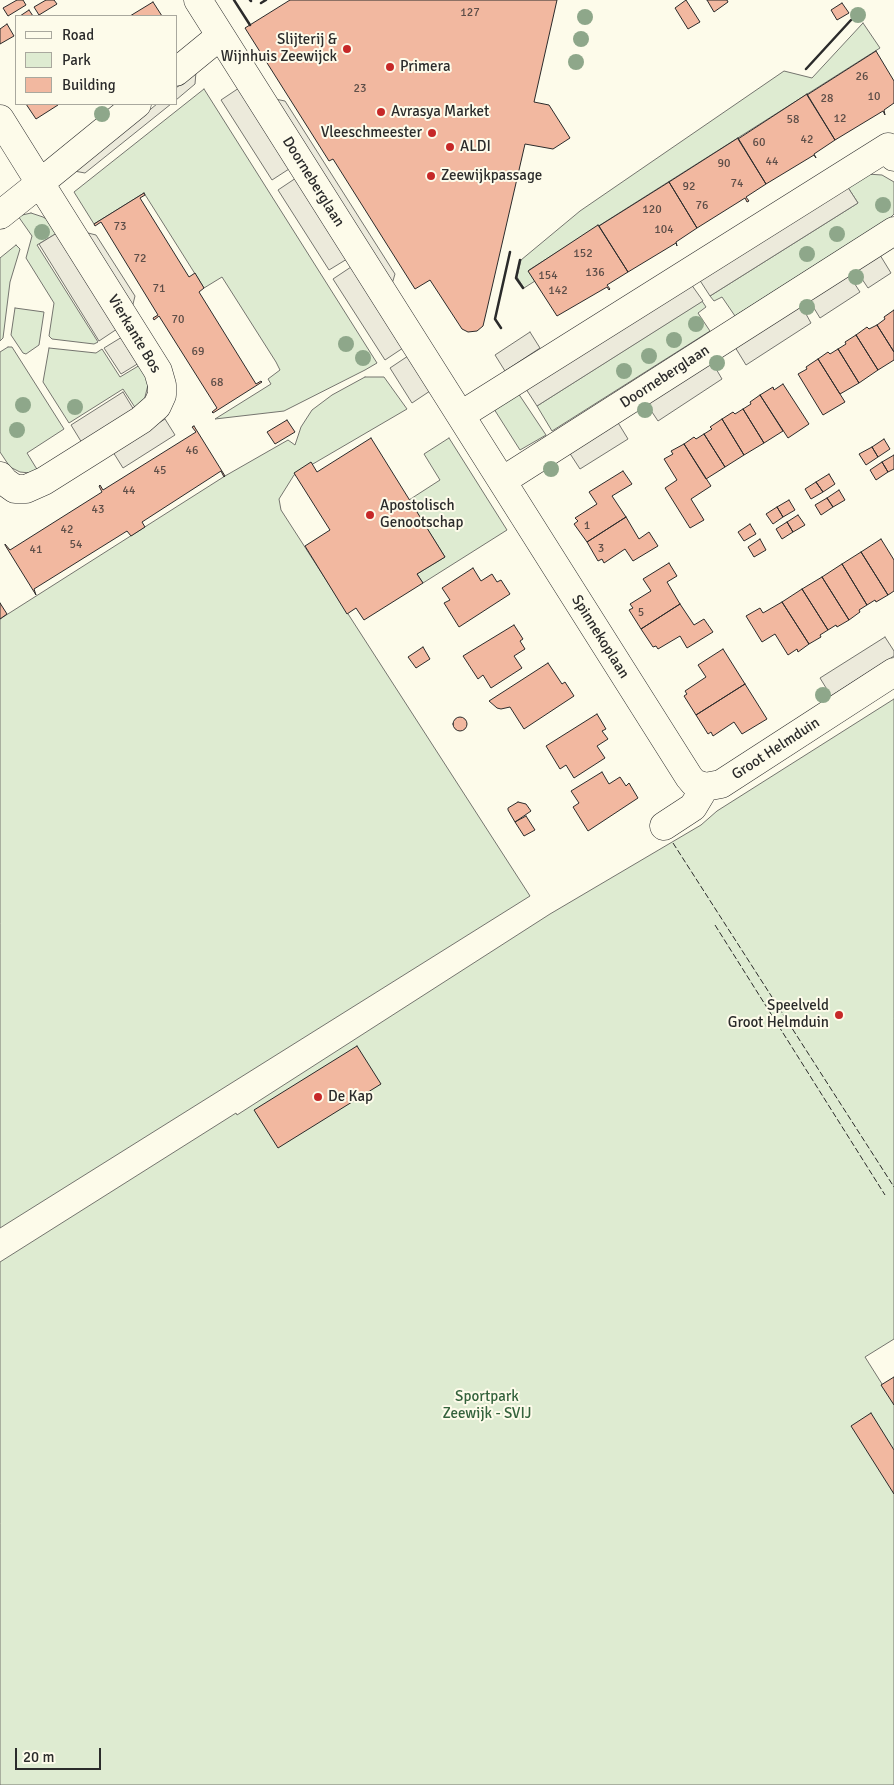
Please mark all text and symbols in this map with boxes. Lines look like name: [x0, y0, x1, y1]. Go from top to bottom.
house number: 127: [460, 6, 480, 20]
legend: [15, 15, 178, 105]
text: Road: [62, 26, 94, 44]
place label: Slijterij & Wijnhuis Zeewijck: [221, 31, 337, 66]
marker: Slijterij & Wijnhuis Zeewijck: [341, 43, 353, 55]
text: Park: [62, 51, 91, 69]
place label: Primera: [400, 58, 451, 76]
marker: Primera: [384, 61, 396, 73]
house number: 26: [856, 70, 868, 84]
text: Building: [62, 76, 116, 94]
house number: 23: [354, 82, 366, 96]
house number: 10: [868, 90, 880, 104]
house number: 28: [821, 92, 833, 106]
place label: Avrasya Market: [391, 103, 489, 121]
marker: Avrasya Market: [375, 106, 387, 118]
house number: 12: [834, 112, 846, 126]
house number: 58: [787, 113, 799, 127]
place label: Vleeschmeester: [321, 124, 422, 142]
marker: Vleeschmeester: [426, 127, 438, 139]
house number: 42: [801, 133, 813, 147]
street label: Doorneberglaan: [278, 134, 348, 230]
house number: 60: [753, 136, 765, 150]
place label: ALDI: [460, 138, 491, 156]
marker: ALDI: [444, 141, 456, 153]
house number: 44: [766, 155, 778, 169]
house number: 90: [718, 157, 730, 171]
place label: Zeewijkpassage: [441, 167, 542, 185]
marker: Zeewijkpassage: [425, 170, 437, 182]
house number: 74: [731, 177, 743, 191]
house number: 92: [683, 180, 695, 194]
house number: 76: [696, 199, 708, 213]
house number: 120: [642, 203, 662, 217]
house number: 73: [114, 220, 126, 234]
house number: 104: [654, 223, 674, 237]
house number: 152: [573, 247, 593, 261]
house number: 72: [134, 252, 146, 266]
house number: 136: [585, 266, 605, 280]
house number: 154: [538, 269, 558, 283]
house number: 71: [153, 282, 165, 296]
house number: 142: [548, 284, 568, 298]
street label: Vierkante Bos: [104, 291, 164, 377]
house number: 70: [172, 313, 184, 327]
street label: Doorneberglaan: [617, 341, 713, 413]
house number: 69: [192, 345, 204, 359]
house number: 68: [211, 376, 223, 390]
house number: 46: [186, 444, 198, 458]
house number: 45: [154, 464, 166, 478]
house number: 44: [123, 484, 135, 498]
place label: Apostolisch Genootschap: [380, 497, 463, 532]
house number: 43: [92, 503, 104, 517]
marker: Apostolisch Genootschap: [364, 509, 376, 521]
house number: 1: [584, 519, 590, 533]
house number: 42: [61, 523, 73, 537]
house number: 54: [70, 538, 82, 552]
house number: 3: [598, 542, 604, 556]
house number: 41: [30, 543, 42, 557]
street label: Spinnekoplaan: [567, 592, 633, 682]
house number: 5: [638, 606, 644, 620]
street label: Groot Helmduin: [729, 714, 823, 784]
place label: Speelveld Groot Helmduin: [728, 997, 829, 1032]
marker: Speelveld Groot Helmduin: [833, 1009, 845, 1021]
place label: De Kap: [328, 1088, 373, 1106]
marker: De Kap: [312, 1091, 324, 1103]
park label: Sportpark Zeewijk - SVIJ: [442, 1388, 532, 1423]
scale bar: [18, 1738, 104, 1770]
text: 20 m: [23, 1748, 54, 1766]

